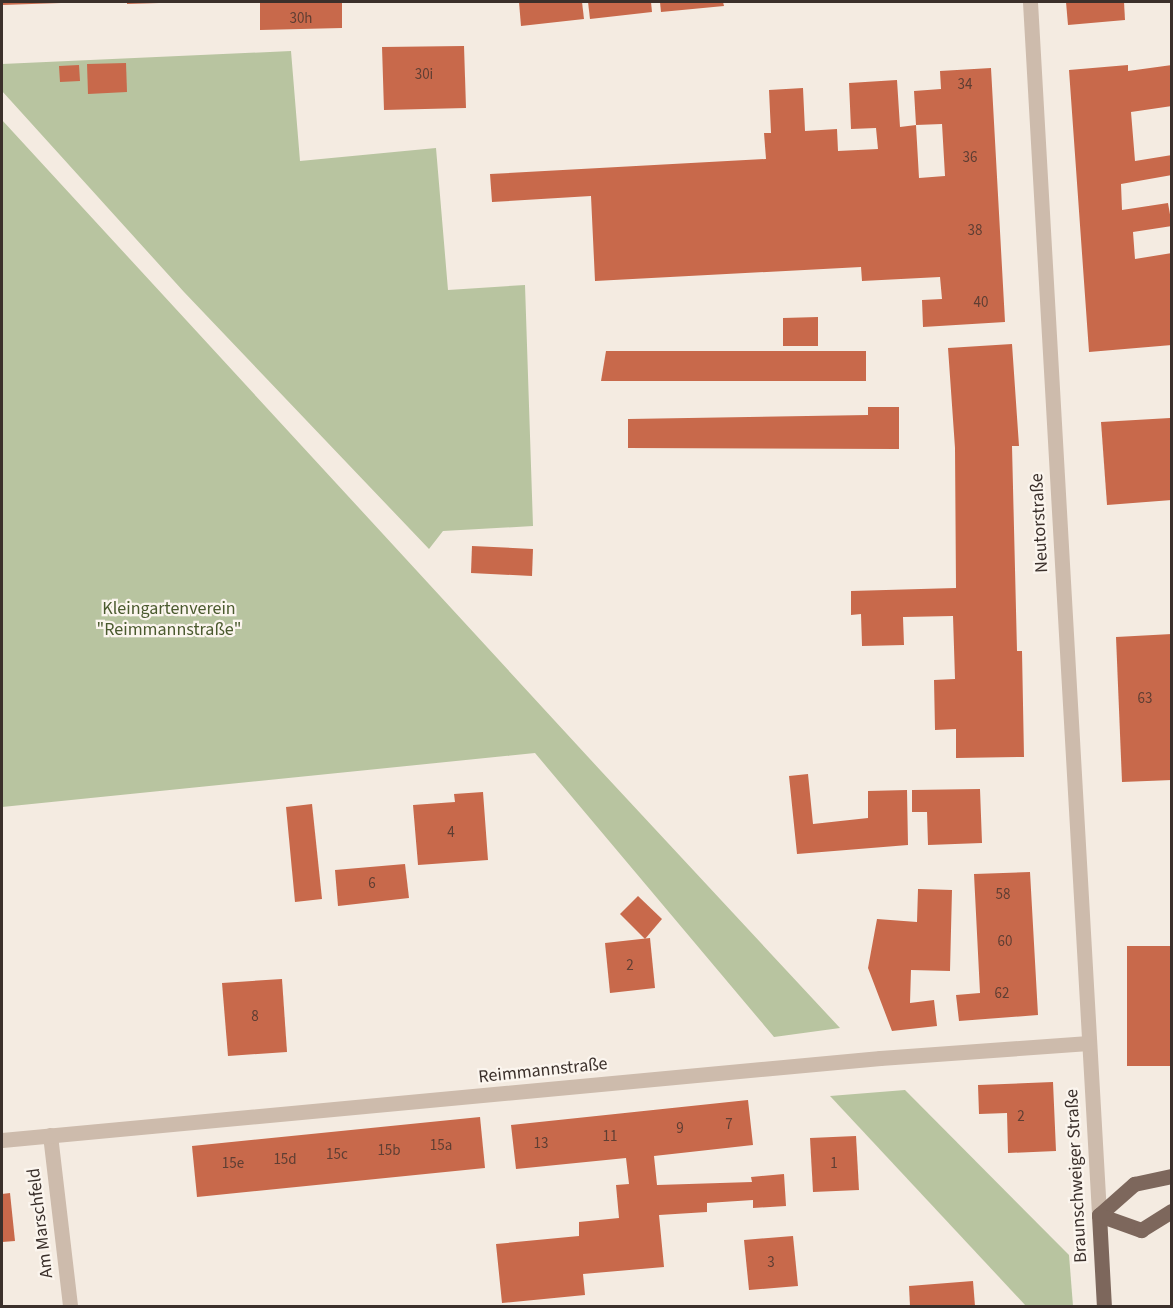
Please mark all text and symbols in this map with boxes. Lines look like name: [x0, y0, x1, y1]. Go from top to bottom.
house number: 30h: [289, 10, 313, 28]
house number: 30i: [415, 66, 433, 84]
house number: 34: [958, 76, 972, 94]
house number: 36: [963, 149, 977, 167]
house number: 38: [968, 222, 982, 240]
house number: 40: [974, 294, 988, 312]
street label: Neutorstraße: [1027, 473, 1053, 573]
park label: Kleingartenverein "Reimmannstraße": [97, 599, 241, 642]
house number: 63: [1138, 690, 1152, 708]
house number: 4: [447, 824, 455, 842]
house number: 6: [368, 875, 376, 893]
house number: 58: [996, 886, 1010, 904]
house number: 60: [998, 933, 1012, 951]
house number: 2: [626, 957, 634, 975]
house number: 62: [995, 985, 1009, 1003]
house number: 8: [251, 1008, 259, 1026]
street label: Reimmannstraße: [477, 1053, 609, 1089]
street label: Braunschweiger Straße: [1062, 1089, 1092, 1263]
house number: 2: [1017, 1108, 1025, 1126]
house number: 7: [725, 1116, 733, 1134]
house number: 9: [676, 1120, 684, 1138]
house number: 11: [603, 1128, 617, 1146]
house number: 13: [534, 1135, 548, 1153]
house number: 15a: [430, 1137, 452, 1155]
house number: 15b: [377, 1142, 401, 1160]
house number: 15c: [326, 1146, 348, 1164]
house number: 15d: [273, 1151, 297, 1169]
house number: 15e: [222, 1155, 244, 1173]
house number: 1: [830, 1155, 838, 1173]
street label: Am Marschfeld: [24, 1167, 58, 1279]
house number: 3: [767, 1254, 775, 1272]

